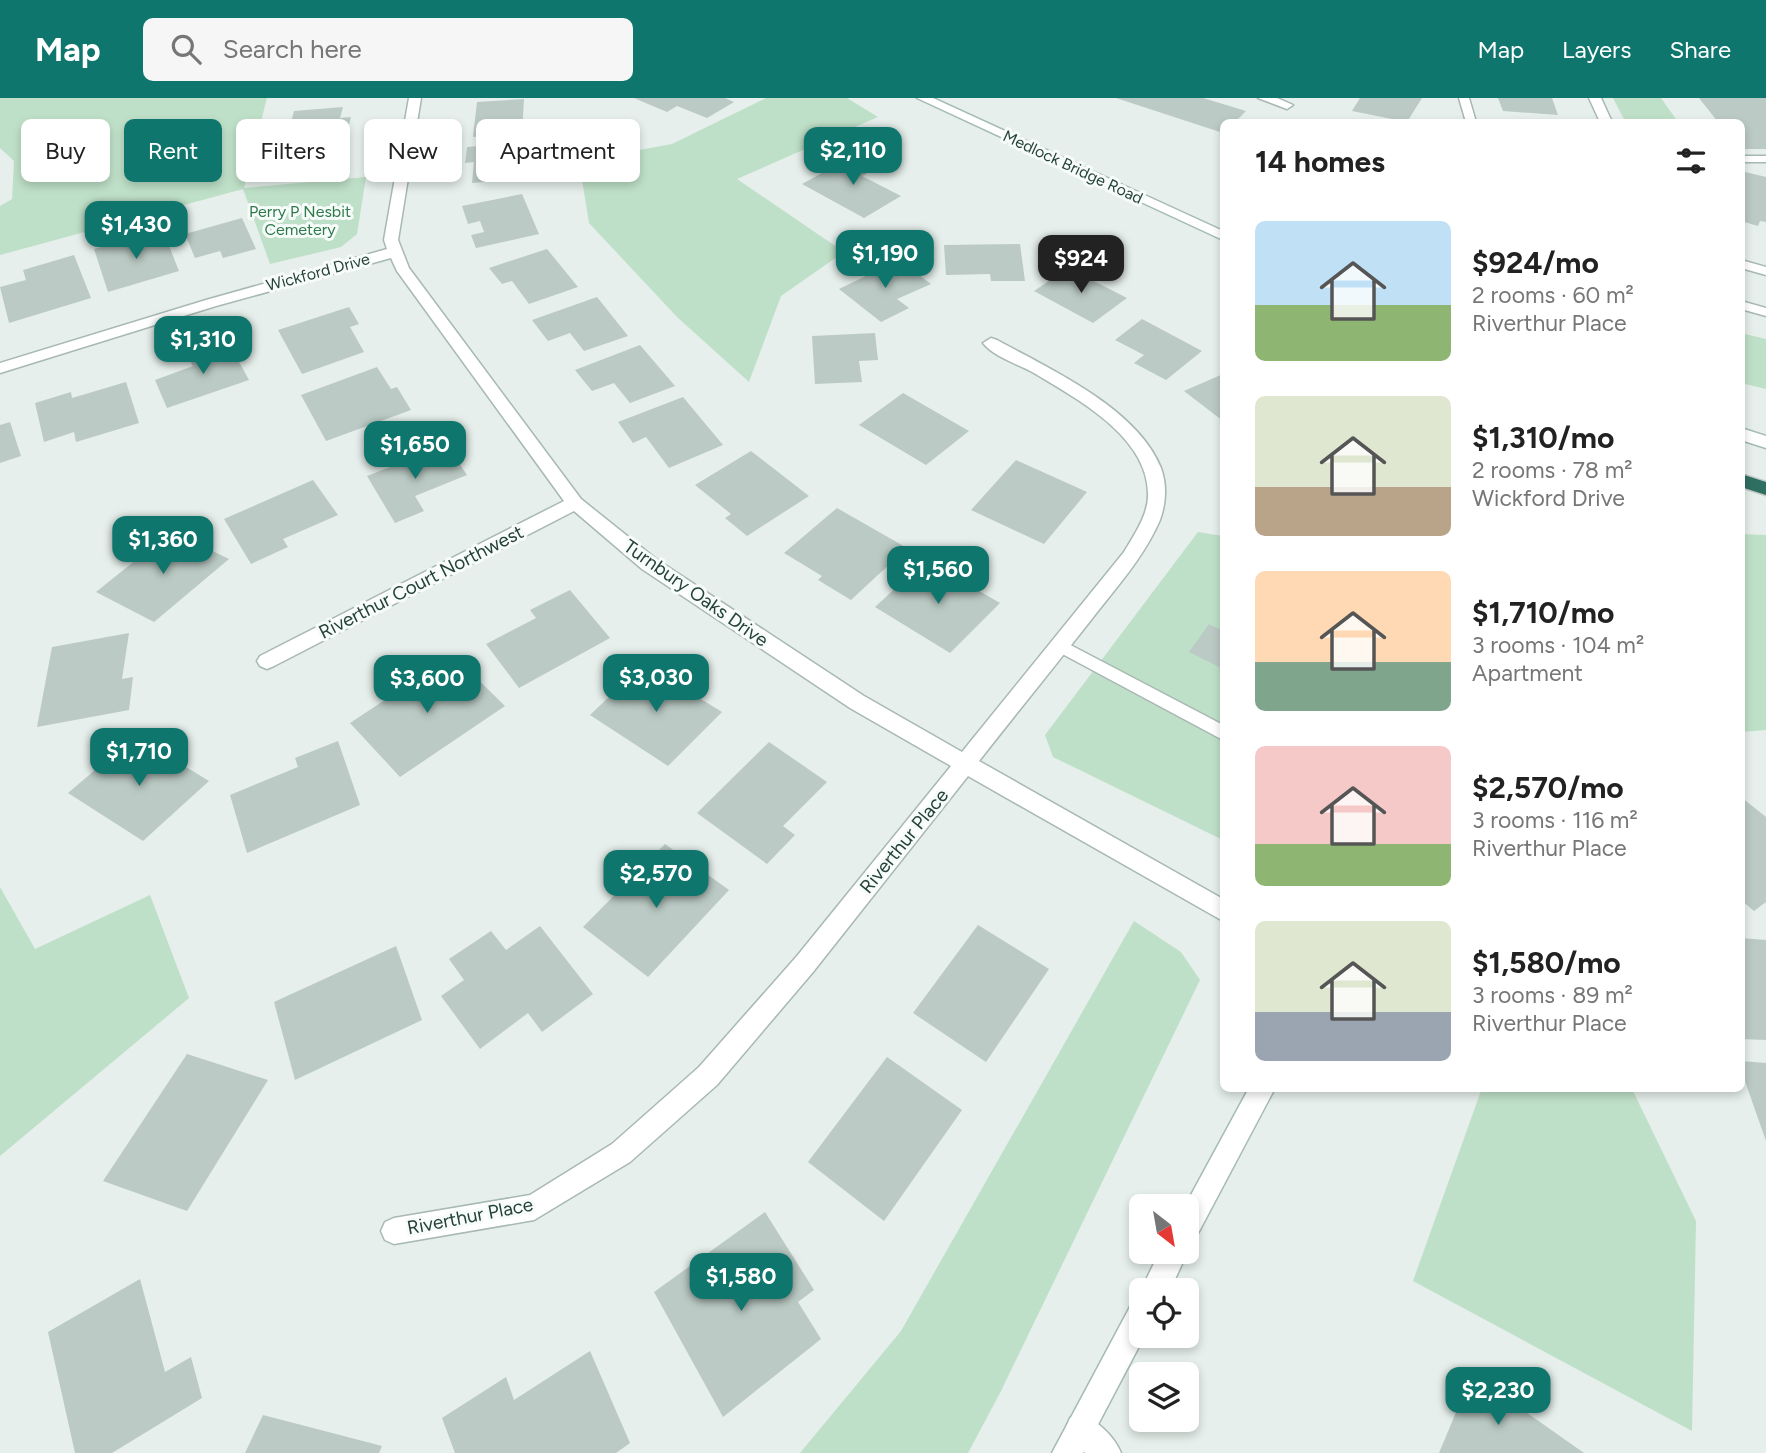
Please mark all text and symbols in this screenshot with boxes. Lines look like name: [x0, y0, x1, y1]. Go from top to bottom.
search box: [143, 18, 633, 81]
text: Map: [35, 30, 101, 69]
icon: search: [167, 30, 205, 68]
text: Search here: [223, 33, 362, 65]
text: Map: [1477, 35, 1524, 64]
text: Layers: [1562, 35, 1631, 64]
text: Share: [1669, 35, 1731, 64]
chip: Buy: [21, 119, 110, 182]
chip: Rent: [124, 119, 222, 182]
chip: Filters: [236, 119, 350, 182]
chip: New: [364, 119, 462, 182]
chip: Apartment: [476, 119, 640, 182]
street label: Medlock Bridge Road: [1000, 126, 1146, 208]
pin: $2,110: [796, 127, 910, 187]
text: $2,110: [820, 136, 886, 164]
icon: filters: [1672, 142, 1710, 180]
text: 14 homes: [1255, 143, 1385, 180]
pin: $1,430: [79, 202, 193, 261]
park label: Perry P Nesbit Cemetery: [249, 202, 351, 239]
text: $1,430: [101, 210, 171, 238]
pin: $1,190: [828, 230, 942, 290]
pin: $924: [1040, 236, 1122, 295]
text: $1,190: [852, 239, 918, 267]
text: $924: [1054, 244, 1108, 272]
text: $924/mo: [1472, 244, 1599, 281]
street label: Wickford Drive: [264, 249, 372, 295]
icon: home: [1311, 249, 1395, 333]
text: 2 rooms · 60 m²: [1472, 281, 1634, 309]
text: Riverthur Place: [1472, 309, 1627, 337]
pin: $1,310: [146, 316, 260, 376]
text: $1,310: [170, 325, 236, 353]
text: $1,310/mo: [1472, 419, 1614, 456]
pin: $1,650: [358, 422, 472, 481]
icon: home: [1311, 424, 1395, 508]
text: $1,650: [380, 430, 450, 458]
text: 2 rooms · 78 m²: [1472, 456, 1633, 484]
text: Wickford Drive: [1472, 484, 1625, 512]
pin: $1,360: [106, 517, 220, 576]
street label: Riverthur Court Northwest: [315, 520, 527, 644]
text: $1,360: [128, 525, 198, 553]
street label: Turnbury Oaks Drive: [619, 534, 773, 652]
pin: $1,560: [881, 546, 995, 606]
text: $1,560: [903, 555, 973, 583]
text: $1,710/mo: [1472, 594, 1614, 631]
icon: home: [1311, 599, 1395, 683]
text: 3 rooms · 104 m²: [1472, 631, 1644, 659]
pin: $3,030: [599, 654, 713, 714]
pin: $3,600: [370, 656, 484, 715]
text: Apartment: [1472, 659, 1583, 687]
text: $3,030: [619, 663, 693, 691]
text: $3,600: [390, 664, 464, 692]
pin: $1,710: [82, 728, 196, 788]
text: $1,710: [106, 737, 172, 765]
text: $2,570/mo: [1472, 769, 1624, 806]
icon: home: [1311, 774, 1395, 858]
street label: Riverthur Place: [855, 784, 953, 898]
text: 3 rooms · 116 m²: [1472, 806, 1638, 834]
text: Riverthur Place: [1472, 834, 1627, 862]
pin: $2,570: [599, 850, 713, 910]
text: $2,570: [619, 859, 693, 887]
text: $1,580/mo: [1472, 944, 1621, 981]
icon: home: [1311, 949, 1395, 1033]
text: 3 rooms · 89 m²: [1472, 981, 1633, 1009]
text: Riverthur Place: [1472, 1009, 1627, 1037]
street label: Riverthur Place: [405, 1193, 535, 1239]
north arrow: [1129, 1194, 1199, 1264]
map controls: [1129, 1194, 1199, 1432]
pin: $1,580: [684, 1254, 798, 1313]
text: $1,580: [706, 1262, 776, 1290]
button: locate: [1129, 1278, 1199, 1348]
button: layers: [1129, 1362, 1199, 1432]
pin: $2,230: [1441, 1368, 1555, 1427]
text: $2,230: [1462, 1376, 1534, 1404]

